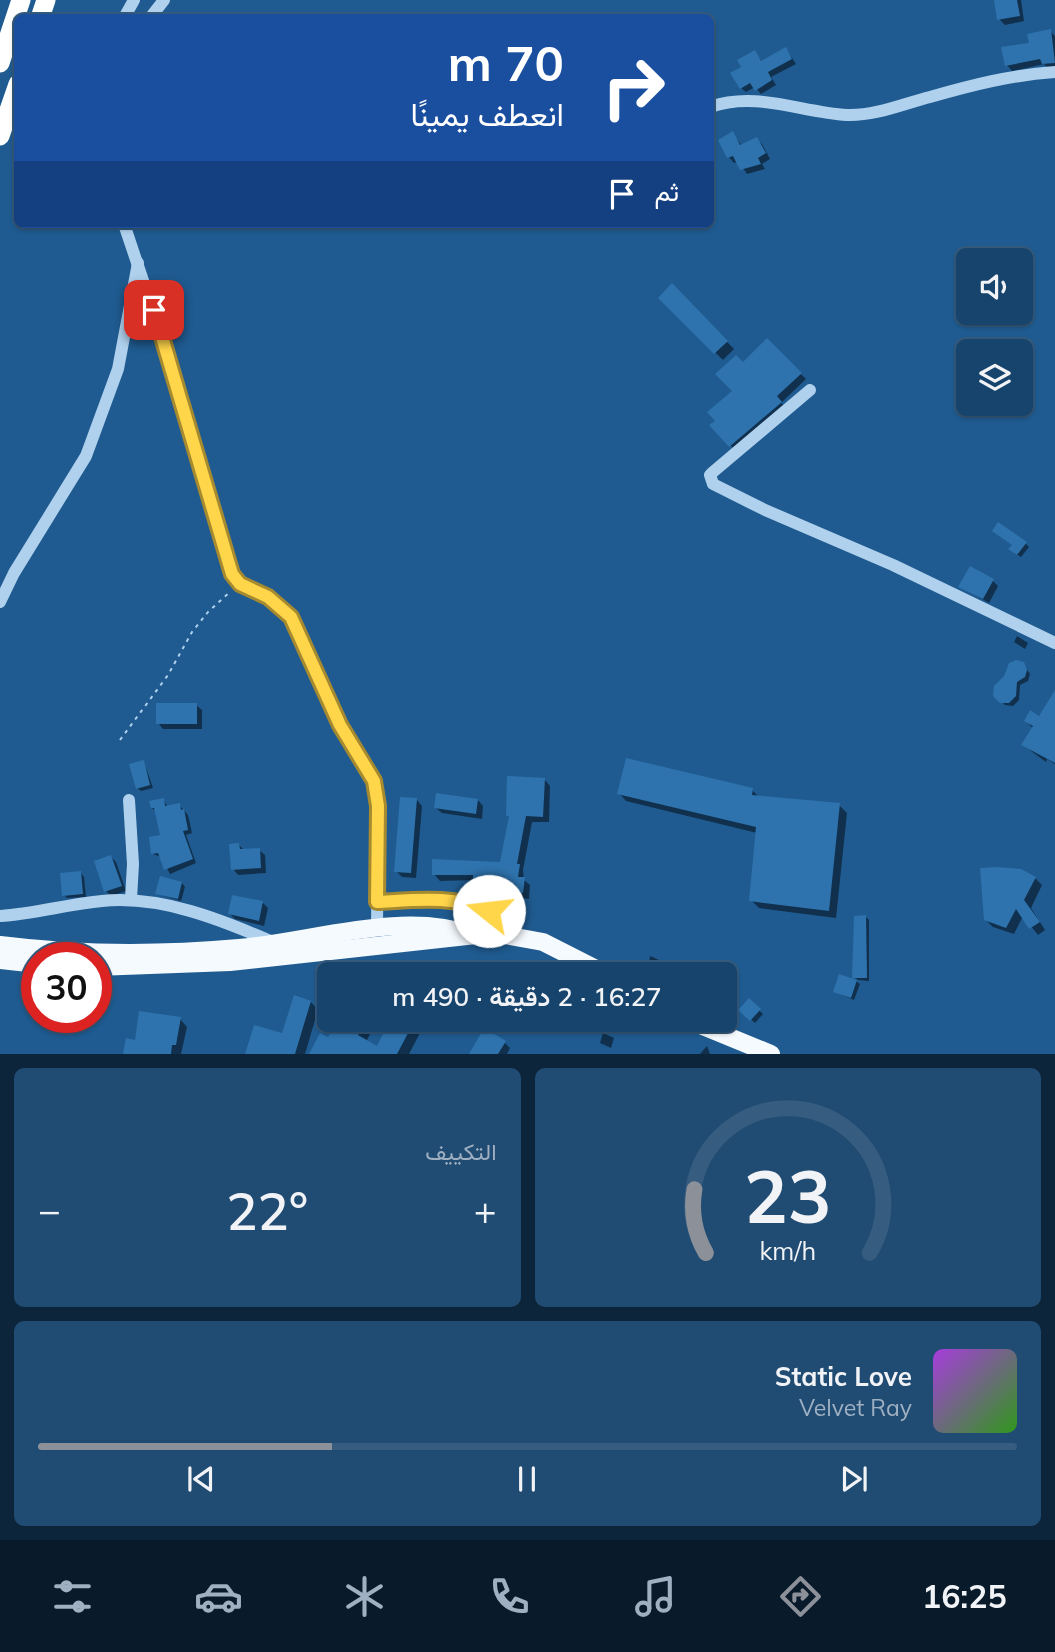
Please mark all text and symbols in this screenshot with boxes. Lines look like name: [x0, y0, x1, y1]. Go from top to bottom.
text: 70 m: [448, 32, 564, 93]
icon: right: [588, 42, 679, 133]
text: انعطف يمينًا: [410, 94, 564, 134]
icon: arrive: [603, 175, 641, 213]
text: ثم: [655, 175, 679, 208]
map controls: [956, 248, 1033, 416]
button: sound: [956, 248, 1033, 325]
pin: [124, 280, 184, 340]
icon: arrive: [135, 291, 173, 329]
button: layers: [956, 339, 1033, 416]
position arrow: [452, 874, 526, 948]
speed limit sign: 30: [21, 942, 112, 1033]
text: 16:27 · 2 دقيقة · 490 m: [392, 980, 662, 1013]
text: التكييف: [425, 1137, 497, 1166]
text: 23: [744, 1151, 831, 1242]
text: 22°: [226, 1178, 308, 1243]
text: −: [38, 1186, 61, 1234]
text: +: [474, 1186, 497, 1234]
text: km/h: [759, 1235, 816, 1266]
text: Static Love: [775, 1360, 912, 1393]
text: Velvet Ray: [799, 1393, 912, 1422]
icon: previous: [182, 1460, 220, 1498]
icon: pause: [508, 1460, 546, 1498]
icon: next: [835, 1460, 873, 1498]
icon: filters: [48, 1572, 97, 1621]
icon: car: [194, 1572, 243, 1621]
icon: climate: [340, 1572, 389, 1621]
icon: phone: [485, 1572, 534, 1621]
icon: music: [631, 1572, 680, 1621]
icon: directions: [776, 1572, 825, 1621]
text: 16:25: [922, 1576, 1007, 1616]

